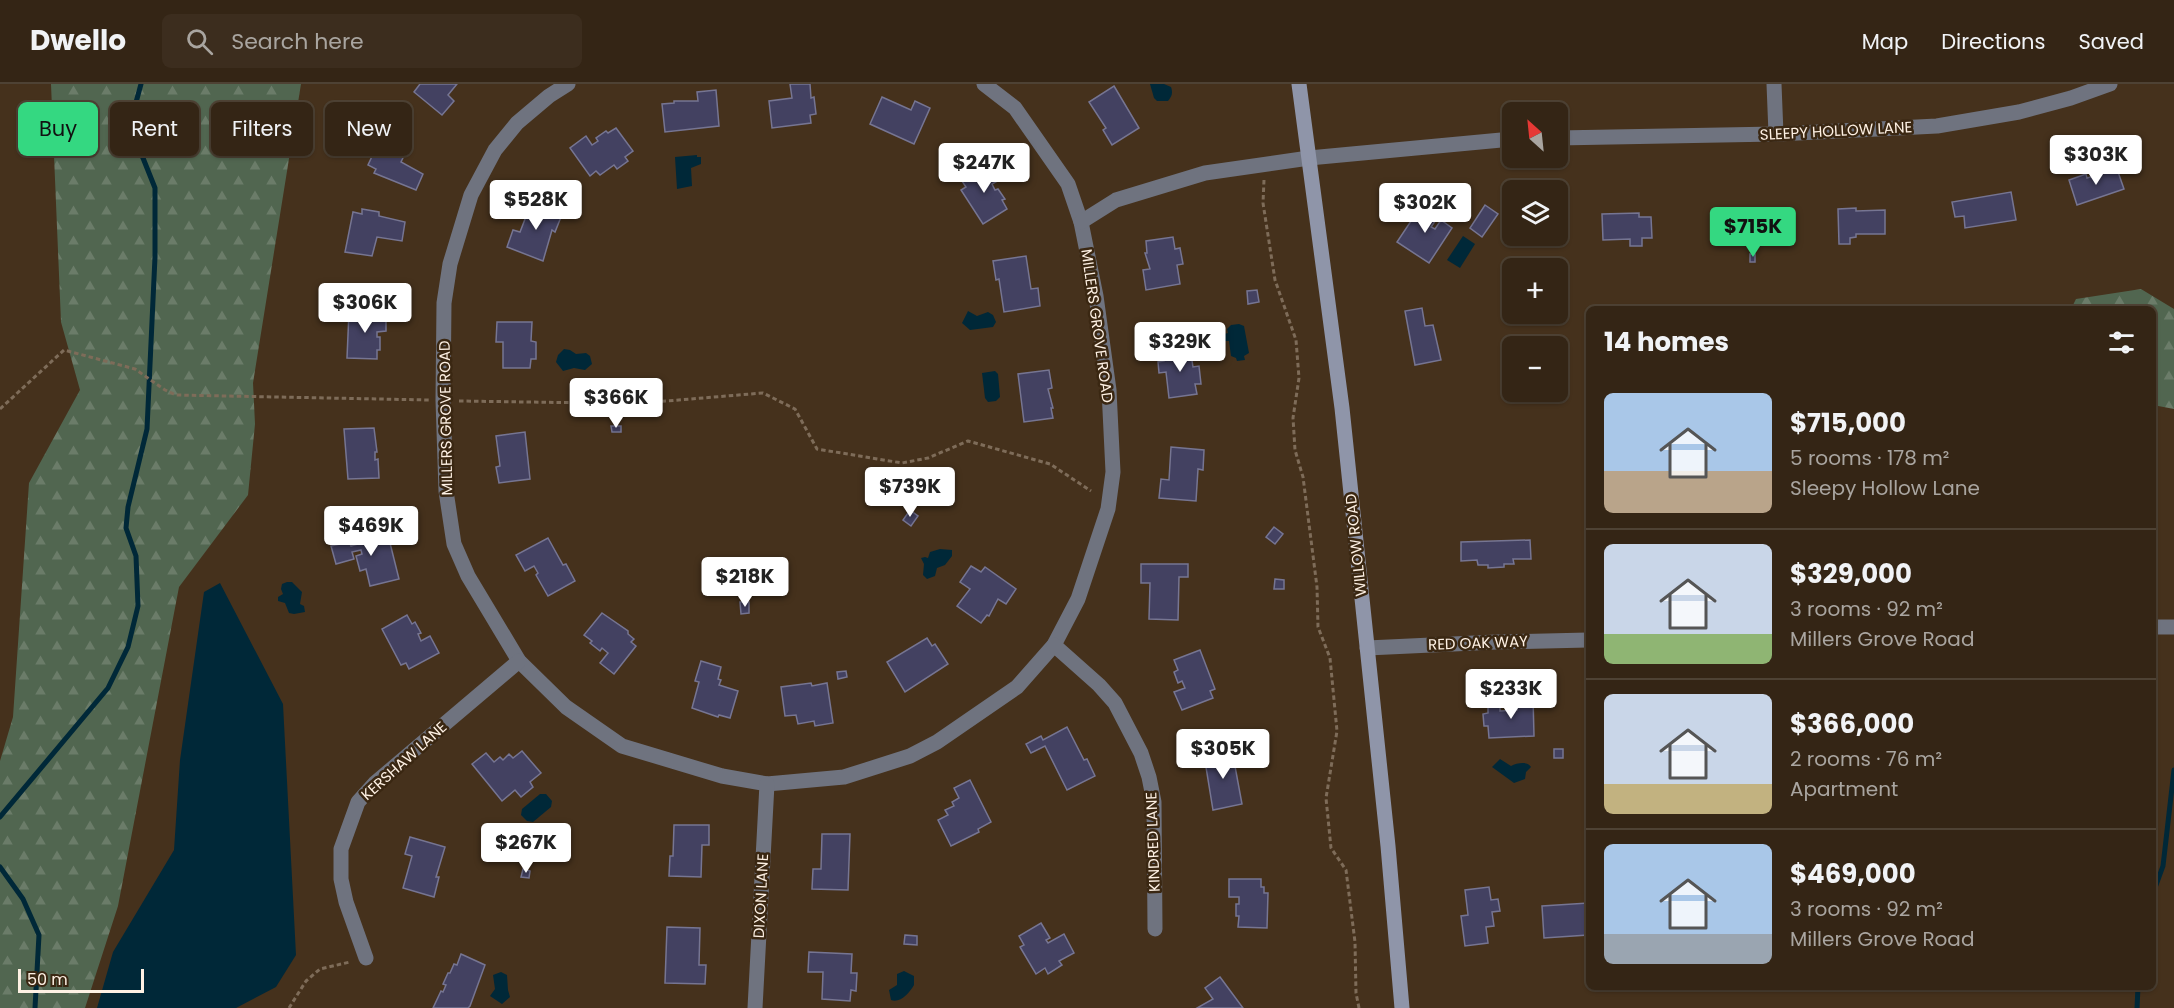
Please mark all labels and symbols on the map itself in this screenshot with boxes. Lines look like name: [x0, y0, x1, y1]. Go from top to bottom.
north arrow: [1502, 102, 1568, 168]
street label: SLEEPY HOLLOW LANE: [1759, 116, 1913, 145]
pin: $303K: [2054, 135, 2138, 186]
pin: $247K: [942, 143, 1026, 194]
pin: $528K: [494, 180, 578, 231]
pin: $302K: [1383, 183, 1467, 234]
pin: $715K: [1711, 207, 1795, 258]
street label: MILLERS GROVE ROAD: [1076, 248, 1119, 404]
pin: $306K: [323, 283, 407, 334]
pin: $329K: [1138, 322, 1222, 373]
street label: MILLERS GROVE ROAD: [434, 340, 457, 496]
pin: $366K: [574, 378, 658, 429]
pin: $739K: [868, 467, 952, 518]
street label: WILLOW ROAD: [1340, 493, 1371, 598]
pin: $469K: [329, 506, 413, 557]
pin: $218K: [703, 557, 787, 608]
street label: RED OAK WAY: [1428, 630, 1528, 655]
pin: $233K: [1469, 669, 1553, 720]
street label: KERSHAW LANE: [356, 716, 451, 805]
pin: $305K: [1181, 729, 1265, 780]
street label: KINDRED LANE: [1140, 792, 1165, 892]
pin: $267K: [484, 823, 568, 874]
street label: DIXON LANE: [748, 853, 773, 939]
scale bar: [18, 966, 144, 994]

